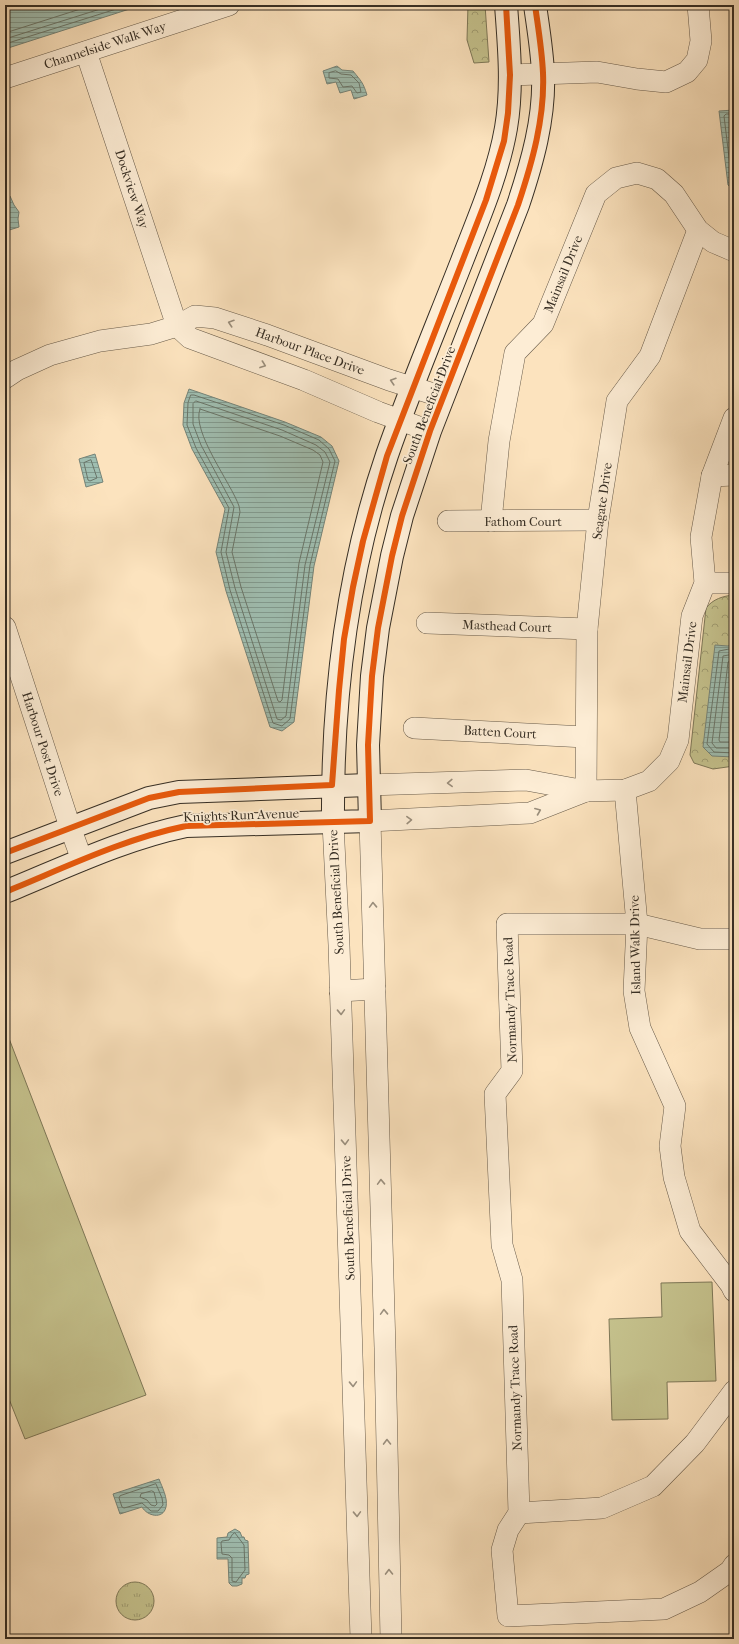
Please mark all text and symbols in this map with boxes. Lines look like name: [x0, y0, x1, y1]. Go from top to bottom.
street label: Channelside Walk Way: [42, 18, 169, 72]
street label: Dockview Way: [112, 147, 152, 232]
street label: Mainsail Drive: [541, 233, 586, 315]
one-way arrow: [227, 319, 234, 328]
street label: Harbour Place Drive: [253, 324, 367, 378]
street label: South Beneficial Drive: [400, 343, 459, 466]
one-way arrow: [259, 360, 266, 368]
one-way arrow: [389, 377, 396, 386]
street label: Seagate Drive: [589, 461, 615, 541]
street label: Fathom Court: [484, 514, 562, 529]
street label: Masthead Court: [462, 617, 552, 635]
street label: Mainsail Drive: [675, 620, 700, 704]
street label: Harbour Post Drive: [19, 690, 67, 799]
street label: Batten Court: [463, 723, 537, 741]
one-way arrow: [447, 779, 453, 787]
street label: Knights Run Avenue: [183, 805, 300, 825]
one-way arrow: [534, 807, 541, 815]
one-way arrow: [406, 815, 412, 824]
street label: South Beneficial Drive: [325, 829, 347, 955]
street label: Island Walk Drive: [627, 895, 643, 995]
one-way arrow: [368, 902, 377, 908]
street label: Normandy Trace Road: [500, 936, 520, 1063]
one-way arrow: [337, 1009, 345, 1015]
one-way arrow: [341, 1139, 349, 1145]
street label: South Beneficial Drive: [338, 1155, 358, 1281]
one-way arrow: [376, 1179, 385, 1185]
one-way arrow: [380, 1309, 388, 1315]
street label: Normandy Trace Road: [505, 1324, 525, 1451]
one-way arrow: [349, 1381, 357, 1387]
one-way arrow: [383, 1439, 391, 1445]
one-way arrow: [353, 1511, 361, 1517]
one-way arrow: [385, 1569, 393, 1575]

